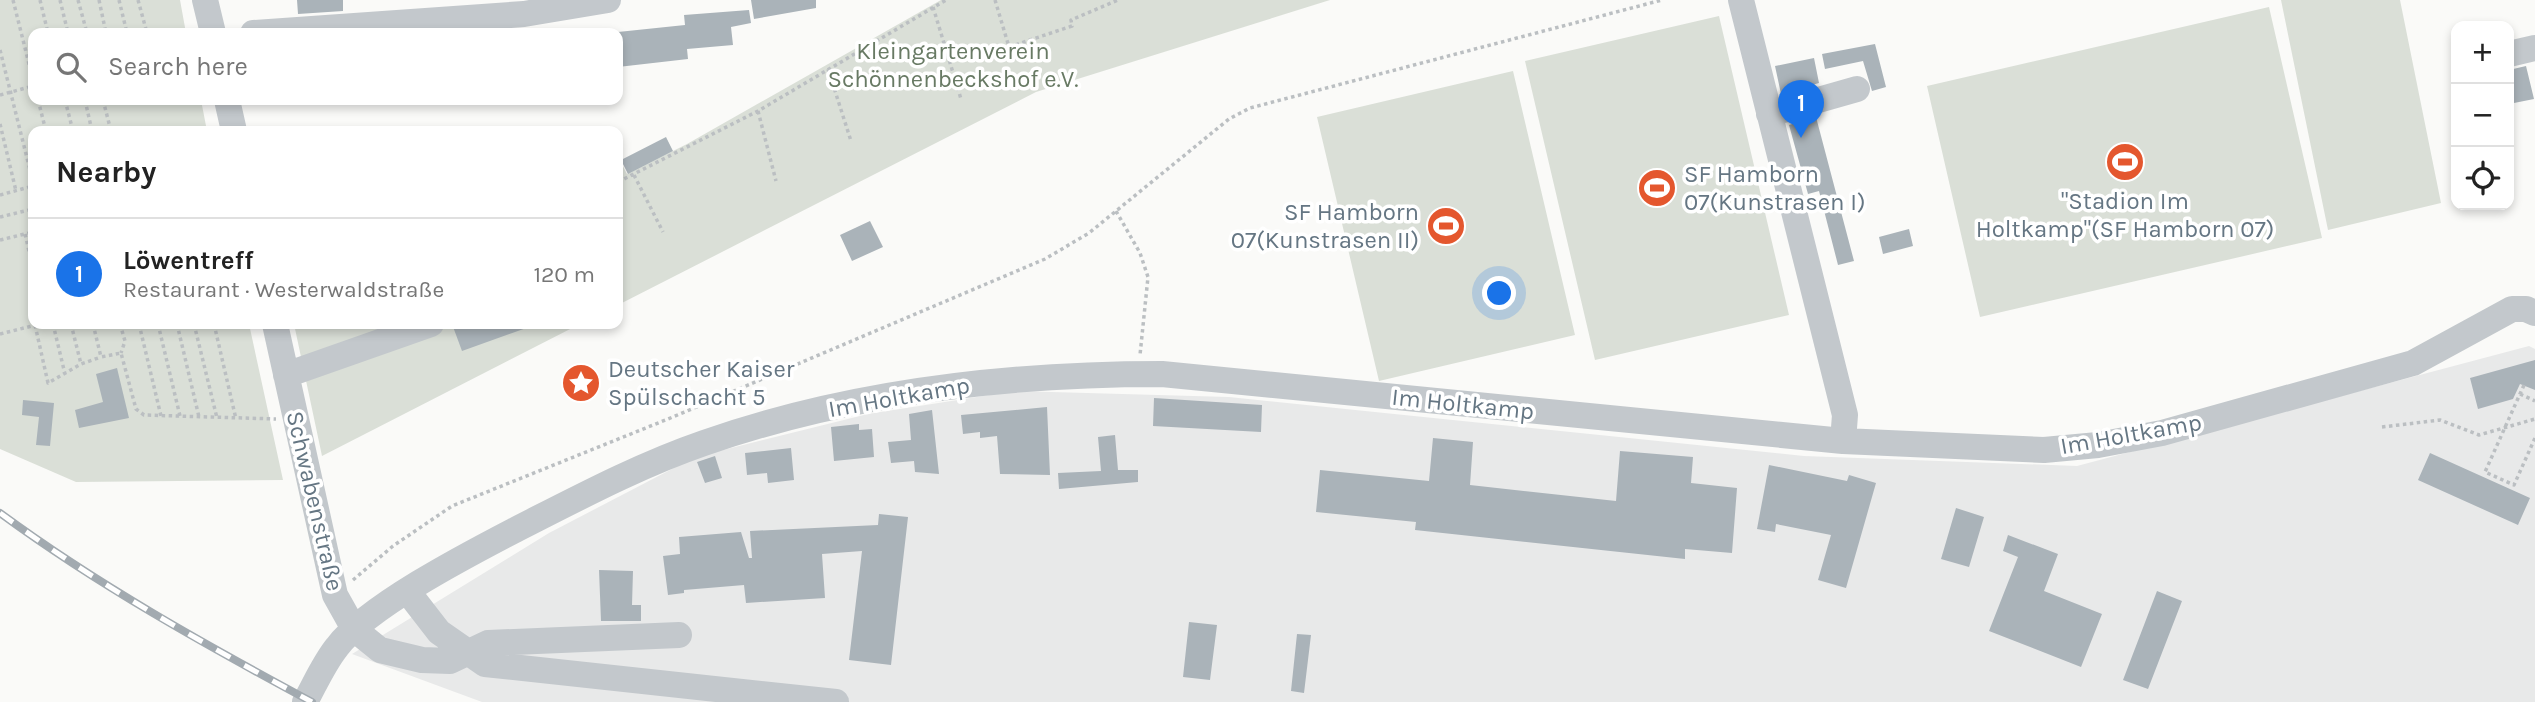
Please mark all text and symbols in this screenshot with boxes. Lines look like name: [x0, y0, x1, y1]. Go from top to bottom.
map controls: [2451, 21, 2514, 210]
button: +: [2451, 21, 2514, 84]
search box: [28, 28, 623, 105]
park label: Kleingartenverein Schönnenbeckshof e.V.: [827, 37, 1079, 93]
icon: search: [52, 48, 90, 86]
text: Search here: [108, 51, 248, 82]
pin: 1: [1778, 80, 1824, 138]
button: −: [2451, 84, 2514, 147]
sports icon: "Stadion Im Holtkamp"(SF Hamborn 07): [2104, 141, 2146, 183]
button: locate: [2451, 147, 2514, 210]
text: Nearby: [56, 154, 156, 190]
place label: SF Hamborn 07(Kunstrasen I): [1684, 160, 1866, 216]
sports icon: SF Hamborn 07(Kunstrasen I): [1636, 167, 1678, 209]
place label: "Stadion Im Holtkamp"(SF Hamborn 07): [1976, 187, 2274, 243]
place label: SF Hamborn 07(Kunstrasen II): [1231, 198, 1419, 254]
sports icon: SF Hamborn 07(Kunstrasen II): [1425, 205, 1467, 247]
text: Löwentreff: [123, 245, 254, 276]
text: 1: [75, 261, 83, 288]
text: 120 m: [533, 261, 595, 288]
text: Restaurant · Westerwaldstraße: [123, 276, 444, 303]
your location: [1482, 276, 1516, 310]
place label: Deutscher Kaiser Spülschacht 5: [608, 355, 795, 411]
place icon: Deutscher Kaiser Spülschacht 5: [560, 362, 602, 404]
street label: Im Holtkamp: [826, 371, 972, 423]
street label: Im Holtkamp: [1390, 383, 1536, 425]
street label: Schwabenstraße: [281, 408, 349, 594]
street label: Im Holtkamp: [2058, 408, 2204, 460]

